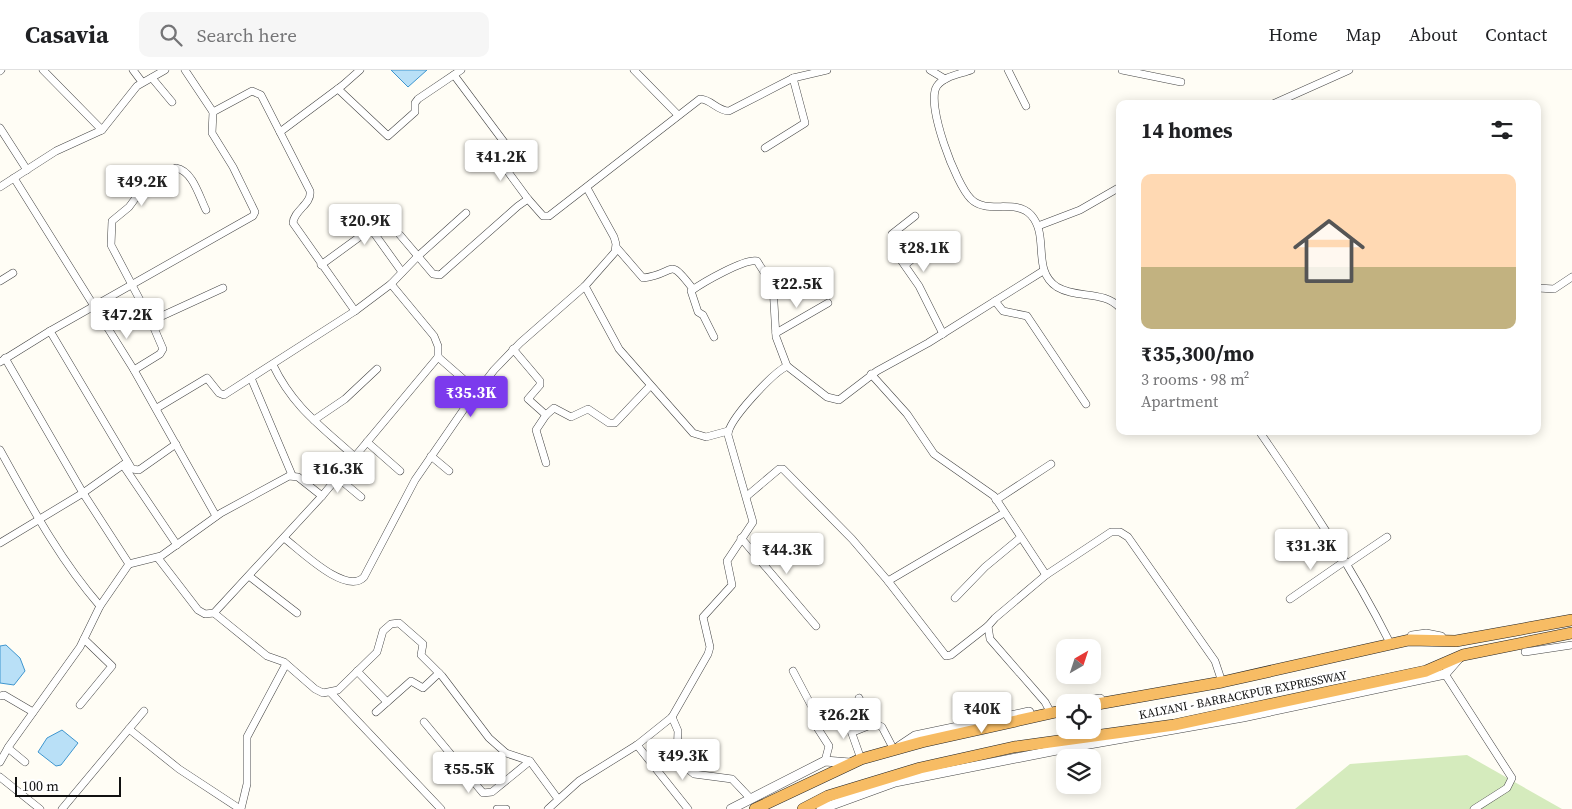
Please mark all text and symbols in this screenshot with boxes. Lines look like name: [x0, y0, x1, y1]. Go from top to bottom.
search box: [139, 12, 489, 57]
text: Casavia: [25, 18, 109, 51]
icon: search: [157, 21, 185, 49]
text: Search here: [197, 22, 297, 48]
text: Home: [1269, 22, 1318, 47]
text: Map: [1346, 22, 1381, 47]
text: About: [1409, 22, 1457, 47]
text: Contact: [1485, 22, 1547, 47]
text: 14 homes: [1141, 116, 1233, 145]
icon: filters: [1488, 116, 1516, 144]
pin: ₹41.2K: [460, 140, 542, 182]
text: ₹41.2K: [476, 145, 526, 167]
pin: ₹49.2K: [101, 164, 183, 207]
text: ₹49.2K: [117, 170, 167, 192]
pin: ₹20.9K: [324, 204, 406, 246]
icon: home: [1284, 206, 1374, 296]
text: ₹20.9K: [340, 209, 390, 231]
pin: ₹28.1K: [883, 230, 965, 273]
text: ₹28.1K: [899, 236, 949, 258]
pin: ₹22.5K: [756, 266, 838, 309]
text: ₹22.5K: [772, 272, 822, 294]
pin: ₹47.2K: [86, 298, 168, 340]
text: ₹47.2K: [102, 303, 152, 325]
text: ₹35,300/mo: [1141, 339, 1254, 368]
text: 3 rooms · 98 m²: [1141, 368, 1249, 390]
pin: ₹35.3K: [430, 376, 512, 418]
text: ₹35.3K: [446, 381, 496, 403]
text: Apartment: [1141, 390, 1218, 412]
pin: ₹16.3K: [297, 452, 379, 494]
text: ₹16.3K: [313, 457, 363, 479]
pin: ₹31.3K: [1270, 528, 1352, 571]
pin: ₹44.3K: [746, 532, 828, 575]
text: ₹31.3K: [1286, 534, 1336, 556]
text: ₹44.3K: [762, 538, 812, 560]
north arrow: [1056, 639, 1101, 684]
map controls: [1056, 639, 1101, 794]
street label: KALYANI - BARRACKPUR EXPRESSWAY: [1137, 667, 1349, 723]
pin: ₹40K: [952, 692, 1012, 734]
button: locate: [1056, 694, 1101, 739]
text: ₹40K: [963, 697, 1001, 719]
pin: ₹26.2K: [803, 698, 885, 740]
text: ₹26.2K: [819, 703, 869, 725]
pin: ₹49.3K: [642, 738, 724, 781]
text: ₹49.3K: [658, 744, 708, 766]
button: layers: [1056, 749, 1101, 794]
pin: ₹55.5K: [428, 752, 510, 794]
text: ₹55.5K: [444, 757, 494, 779]
scale bar: [15, 774, 121, 797]
text: 100 m: [22, 776, 59, 796]

